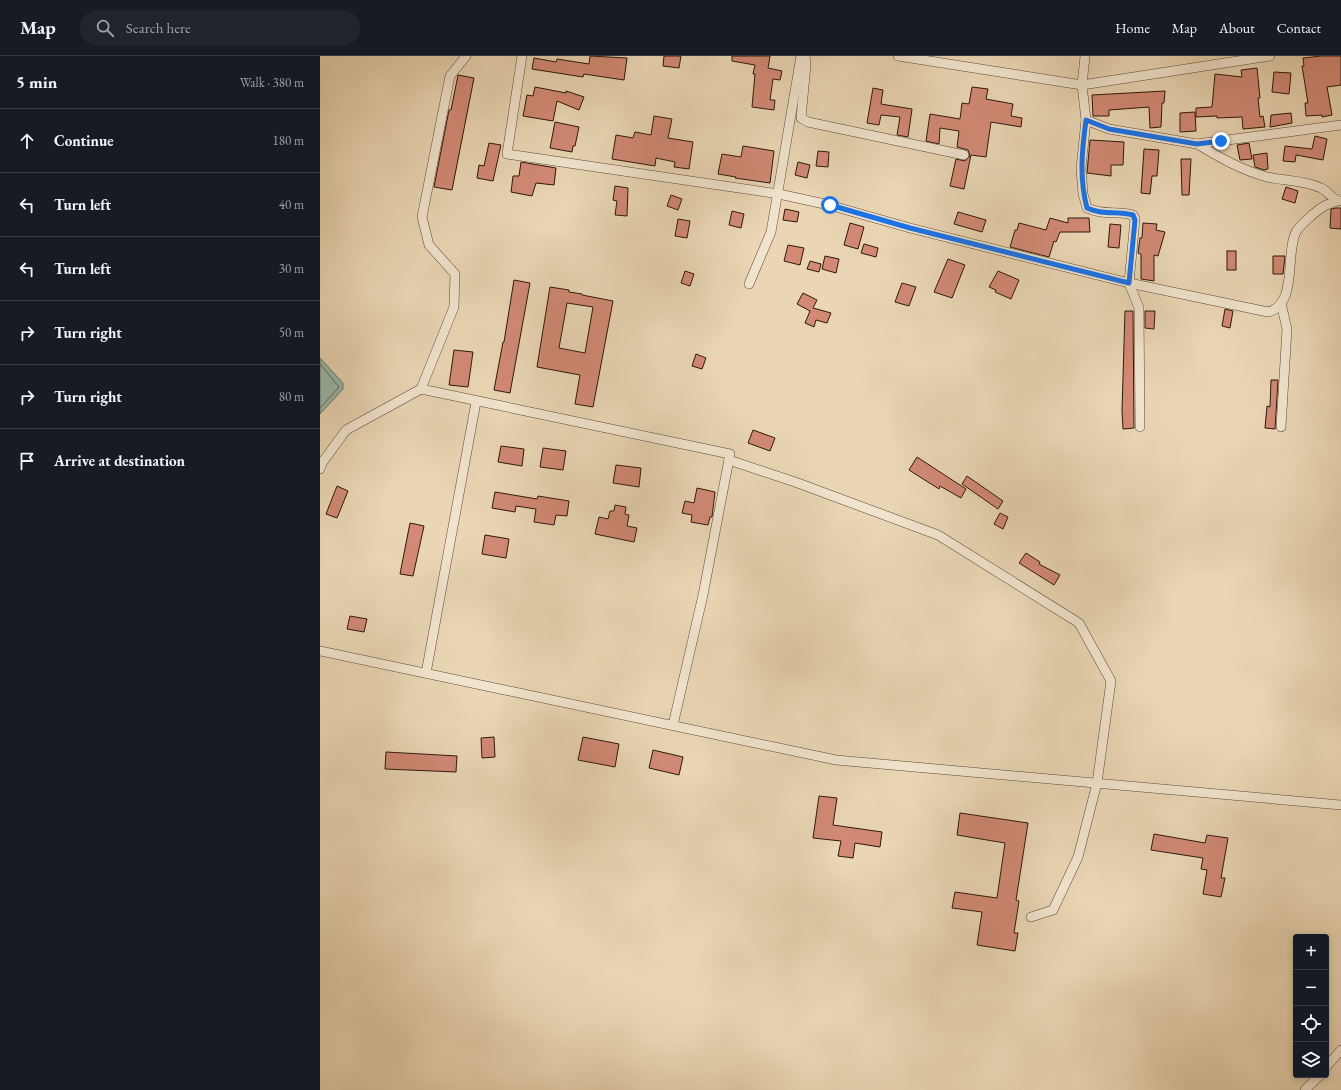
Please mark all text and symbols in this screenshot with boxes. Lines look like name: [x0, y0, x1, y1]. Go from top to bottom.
search box: [80, 10, 360, 46]
text: Map: [20, 15, 56, 40]
icon: search: [94, 17, 116, 39]
text: Search here: [126, 18, 191, 37]
text: Home: [1115, 19, 1150, 37]
text: Map: [1172, 19, 1197, 37]
text: About: [1219, 19, 1255, 37]
text: Contact: [1277, 19, 1321, 37]
text: 5 min: [16, 71, 57, 93]
text: Walk · 380 m: [240, 74, 304, 91]
icon: ahead: [16, 130, 38, 152]
text: Continue: [54, 131, 114, 150]
text: 180 m: [273, 132, 304, 149]
route end: [1212, 132, 1230, 150]
icon: left: [16, 194, 38, 216]
text: Turn left: [54, 195, 111, 214]
text: 40 m: [279, 196, 304, 213]
route start: [821, 196, 839, 214]
icon: left: [16, 258, 38, 280]
text: Turn left: [54, 259, 111, 278]
text: 30 m: [279, 260, 304, 277]
icon: right: [16, 322, 38, 344]
text: Turn right: [54, 323, 122, 342]
text: 50 m: [279, 324, 304, 341]
icon: right: [16, 386, 38, 408]
text: Turn right: [54, 387, 122, 406]
text: 80 m: [279, 388, 304, 405]
icon: arrive: [16, 450, 38, 472]
text: Arrive at destination: [54, 451, 185, 470]
map controls: [1293, 934, 1329, 1078]
button: +: [1293, 934, 1329, 970]
button: −: [1293, 970, 1329, 1006]
button: locate: [1293, 1006, 1329, 1042]
button: layers: [1293, 1042, 1329, 1078]

